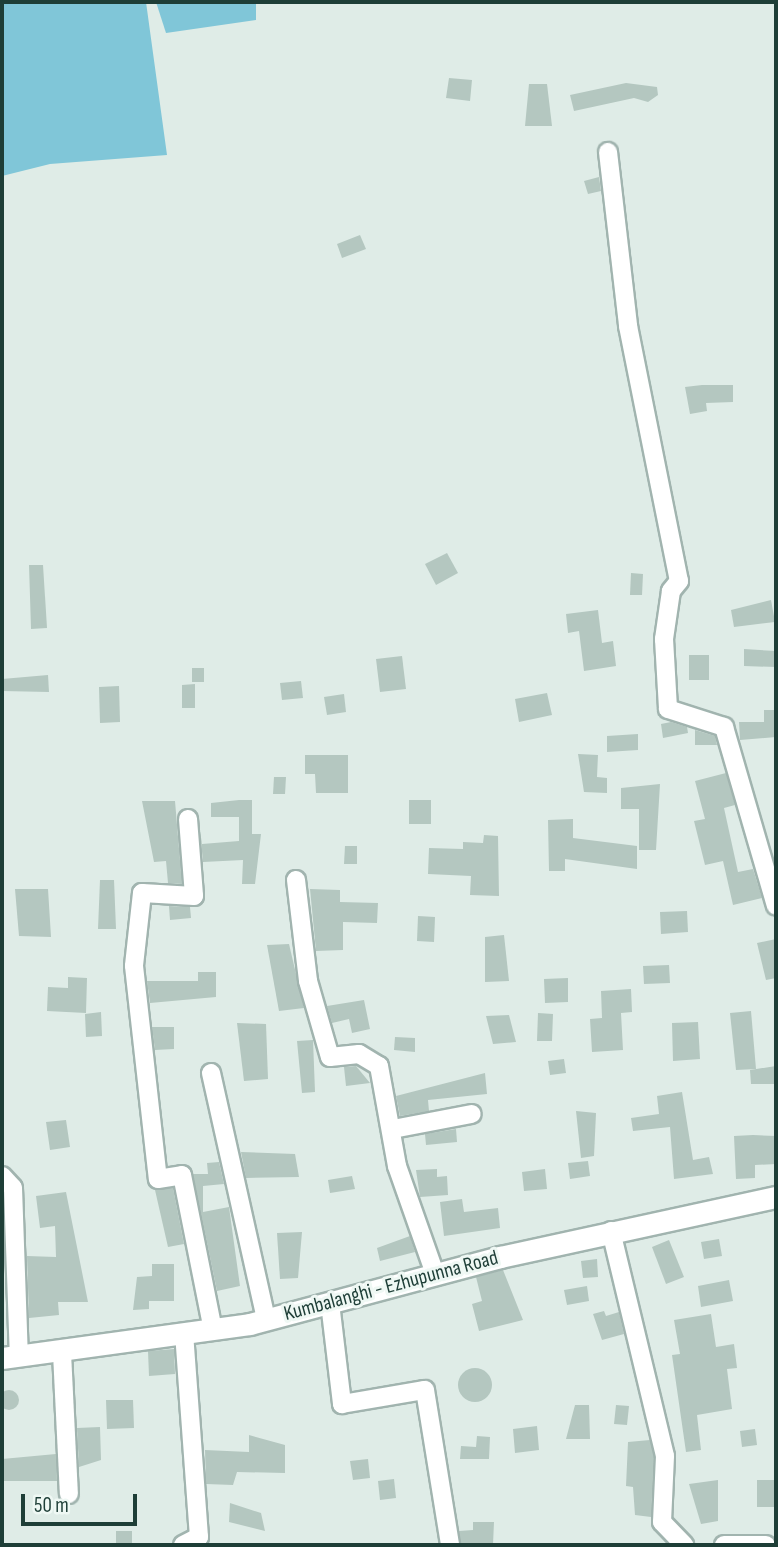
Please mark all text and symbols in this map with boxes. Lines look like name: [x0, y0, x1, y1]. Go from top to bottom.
street label: Kumbalanghi - Ezhupunna Road: [281, 1245, 501, 1327]
scale bar: [24, 1480, 140, 1524]
text: 50 m: [34, 1493, 69, 1518]

